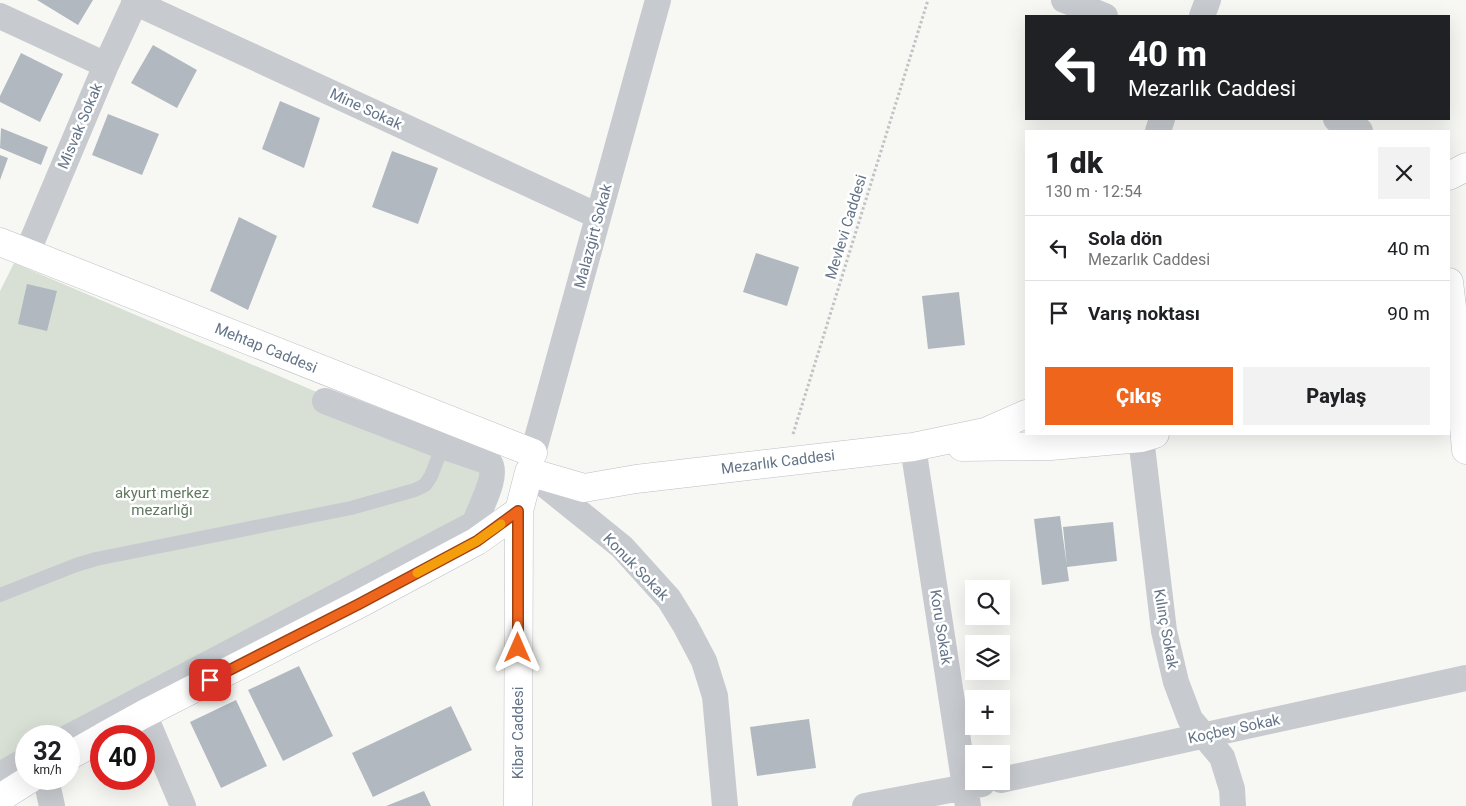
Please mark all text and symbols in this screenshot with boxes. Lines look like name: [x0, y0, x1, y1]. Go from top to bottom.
text: 40 m: [1128, 34, 1207, 75]
icon: left: [1045, 35, 1110, 100]
text: Mezarlık Caddesi: [1128, 76, 1296, 101]
street label: Misvak Sokak: [54, 80, 106, 172]
street label: Mine Sokak: [327, 84, 405, 134]
text: 1 dk: [1045, 145, 1103, 180]
button: close: [1378, 147, 1430, 199]
street label: Mevlevi Caddesi: [822, 172, 870, 282]
street label: Malazgirt Sokak: [570, 181, 616, 290]
text: 130 m · 12:54: [1045, 182, 1142, 201]
text: Sola dön: [1088, 227, 1162, 250]
icon: left: [1045, 234, 1073, 262]
text: 40 m: [1387, 237, 1430, 260]
text: Mezarlık Caddesi: [1088, 250, 1210, 269]
icon: arrive: [1045, 299, 1073, 327]
text: Varış noktası: [1088, 302, 1200, 325]
text: 90 m: [1387, 302, 1430, 325]
street label: Mehtap Caddesi: [212, 319, 320, 377]
button: Çıkış: [1045, 367, 1233, 425]
button: Paylaş: [1243, 367, 1430, 425]
street label: Mezarlık Caddesi: [720, 446, 836, 478]
park label: akyurt merkez mezarlığı: [115, 484, 209, 519]
street label: Konuk Sokak: [599, 530, 673, 605]
map controls: [965, 580, 1010, 790]
button: search: [965, 580, 1010, 625]
street label: Kılınç Sokak: [1150, 587, 1182, 671]
street label: Koru Sokak: [926, 588, 956, 666]
position arrow: [491, 621, 543, 673]
button: layers: [965, 635, 1010, 680]
pin: [189, 659, 231, 701]
icon: arrive: [196, 666, 224, 694]
street label: Kibar Caddesi: [509, 687, 527, 779]
button: +: [965, 690, 1010, 735]
street label: Koçbey Sokak: [1186, 710, 1282, 748]
speed limit sign: 40: [90, 725, 155, 790]
text: 32: [33, 737, 62, 766]
button: −: [965, 745, 1010, 790]
text: km/h: [33, 763, 62, 777]

